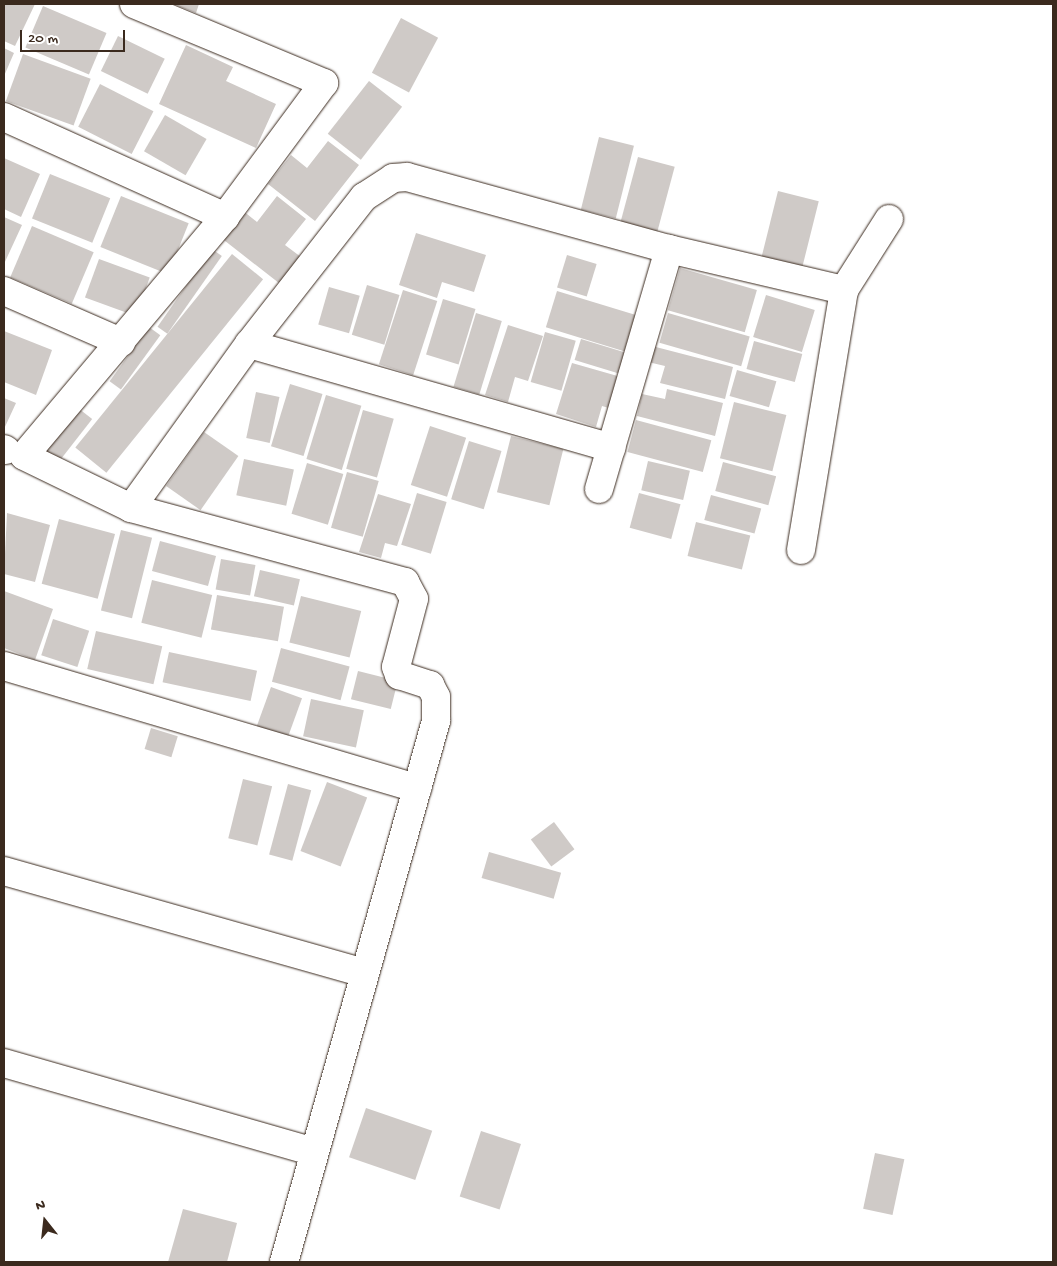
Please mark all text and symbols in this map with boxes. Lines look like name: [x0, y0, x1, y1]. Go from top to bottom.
scale bar: [22, 20, 128, 52]
text: 20 m: [28, 30, 58, 48]
north arrow: [20, 1196, 70, 1246]
text: N: [34, 1197, 47, 1216]

